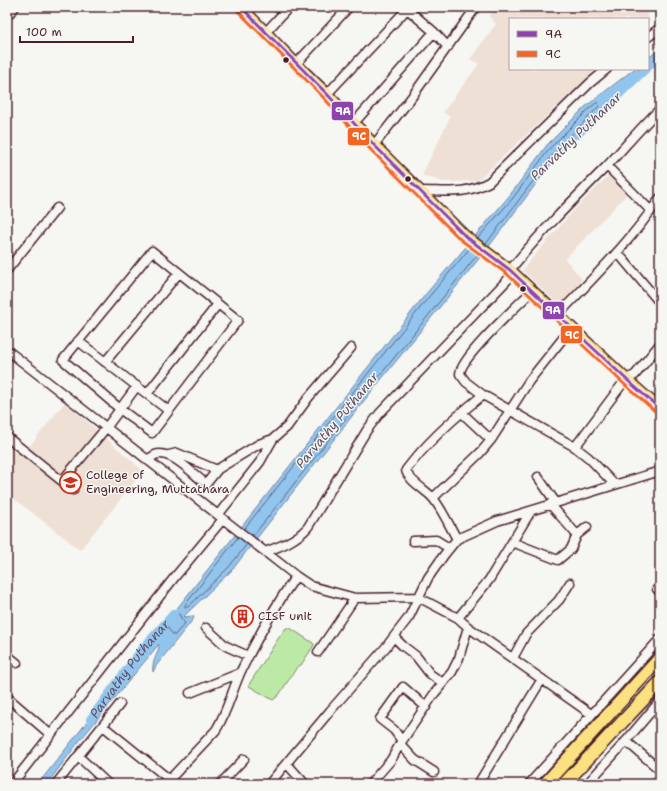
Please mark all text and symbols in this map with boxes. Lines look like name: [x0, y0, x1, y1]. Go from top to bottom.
scale bar: [20, 18, 133, 44]
legend: [509, 18, 649, 70]
text: 100 m: [26, 24, 62, 40]
text: 9A: [545, 26, 562, 42]
text: 9C: [545, 46, 561, 62]
unlabelled marker: [281, 55, 291, 65]
water label: Parvathy Puthanar: [527, 88, 626, 184]
line badge: 9A: [331, 101, 354, 121]
text: 9A: [335, 104, 352, 119]
line badge: 9C: [347, 127, 370, 146]
text: 9C: [352, 129, 366, 144]
unlabelled marker: [403, 174, 413, 184]
unlabelled marker: [518, 284, 528, 294]
line badge: 9A: [542, 301, 565, 320]
text: 9A: [545, 303, 562, 318]
line badge: 9C: [560, 325, 583, 344]
text: 9C: [565, 328, 579, 343]
water label: Parvathy Puthanar: [292, 368, 383, 472]
place label: College of Engineering, Muttathara: [86, 467, 230, 497]
school or university icon: College of Engineering, Muttathara: [58, 469, 84, 495]
building icon: CISF unit: [230, 603, 256, 629]
place label: CISF unit: [258, 608, 312, 624]
water label: Parvathy Puthanar: [85, 615, 173, 721]

